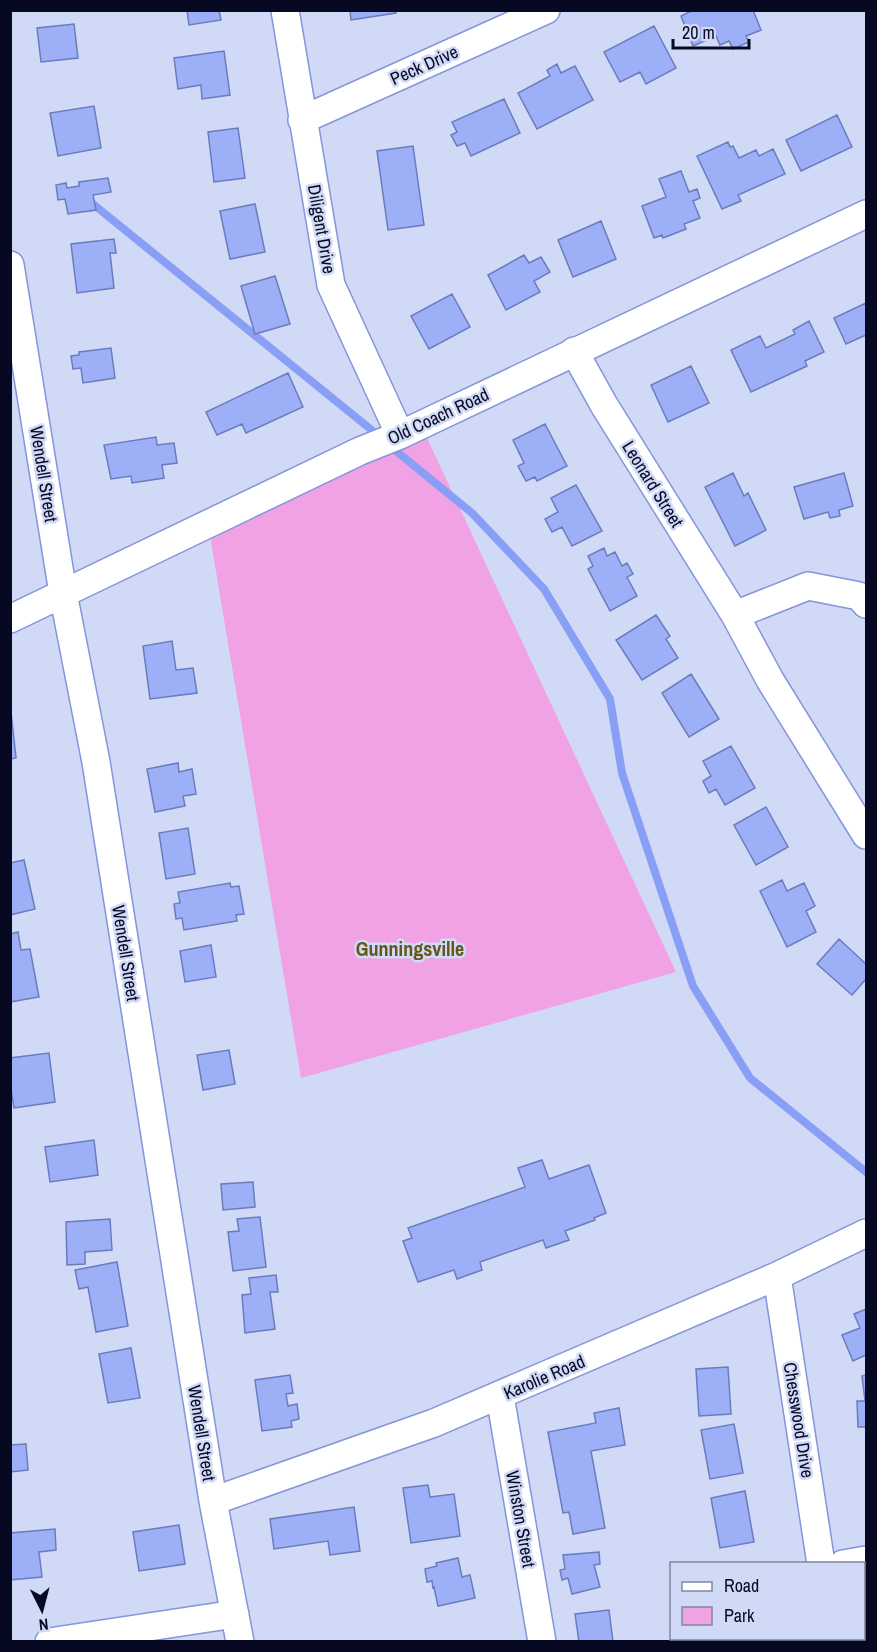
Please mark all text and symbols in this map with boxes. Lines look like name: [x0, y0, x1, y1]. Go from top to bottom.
scale bar: [673, 12, 750, 50]
text: 20 m: [682, 20, 715, 45]
street label: Peck Drive: [386, 39, 462, 91]
street label: Diligent Drive: [302, 182, 342, 276]
street label: Old Coach Road: [383, 382, 493, 450]
street label: Wendell Street: [24, 424, 64, 524]
street label: Leonard Street: [617, 436, 689, 532]
street label: Wendell Street: [106, 903, 146, 1003]
district label: Gunningsville: [356, 935, 464, 962]
street label: Karolie Road: [499, 1349, 589, 1405]
street label: Chesswood Drive: [778, 1361, 820, 1479]
street label: Wendell Street: [182, 1383, 222, 1483]
street label: Winston Street: [500, 1469, 542, 1569]
legend: [670, 1562, 865, 1640]
text: Road: [724, 1573, 759, 1598]
north arrow: [12, 1580, 72, 1640]
text: Park: [724, 1603, 755, 1628]
text: N: [38, 1613, 49, 1636]

